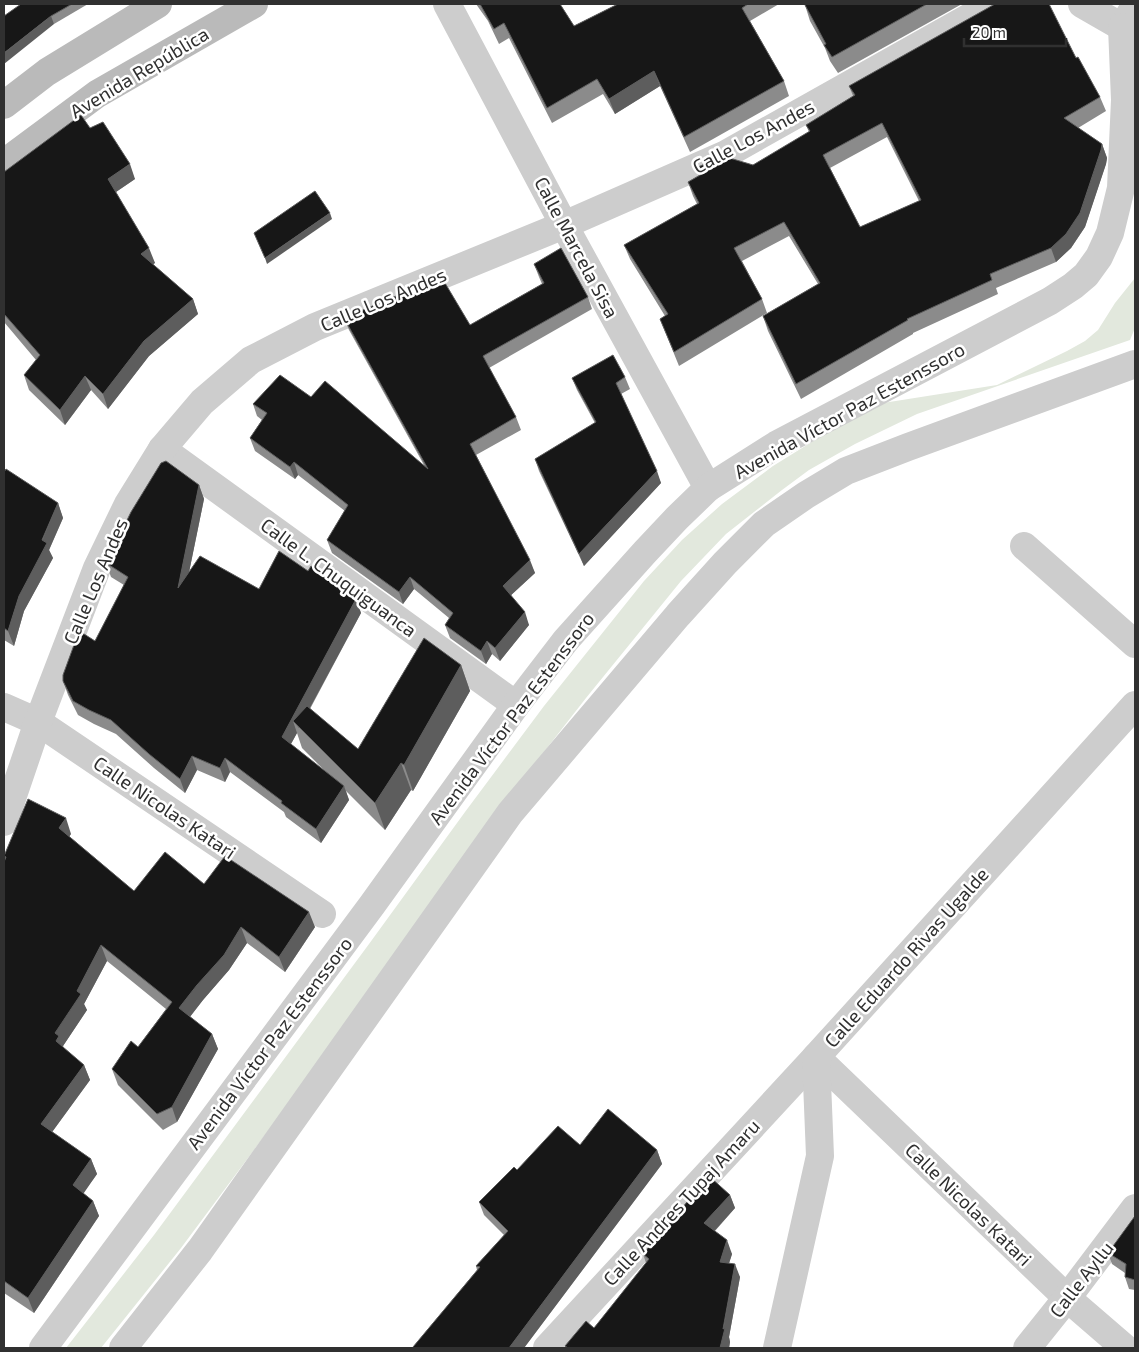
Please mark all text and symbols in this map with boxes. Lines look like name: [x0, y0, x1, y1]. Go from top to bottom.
scale bar: [964, 15, 1066, 47]
street label: Avenida República: [66, 22, 212, 122]
text: 20 m: [972, 23, 1006, 41]
street label: Calle Los Andes: [688, 94, 818, 178]
street label: Calle Marcela Sisa: [530, 172, 624, 322]
street label: Calle Los Andes: [317, 262, 449, 336]
street label: Avenida Víctor Paz Estenssoro: [730, 337, 968, 483]
street label: Calle L. Chuquiguanca: [257, 513, 421, 641]
street label: Calle Los Andes: [58, 515, 132, 647]
street label: Avenida Víctor Paz Estenssoro: [424, 607, 598, 829]
street label: Calle Nicolas Katari: [89, 751, 241, 863]
street label: Calle Eduardo Rivas Ugalde: [819, 862, 993, 1052]
street label: Avenida Víctor Paz Estenssoro: [182, 932, 356, 1154]
street label: Calle Andres Tupaj Amaru: [598, 1114, 764, 1290]
street label: Calle Nicolas Katari: [901, 1138, 1037, 1270]
street label: Calle Ayllu: [1044, 1236, 1118, 1322]

